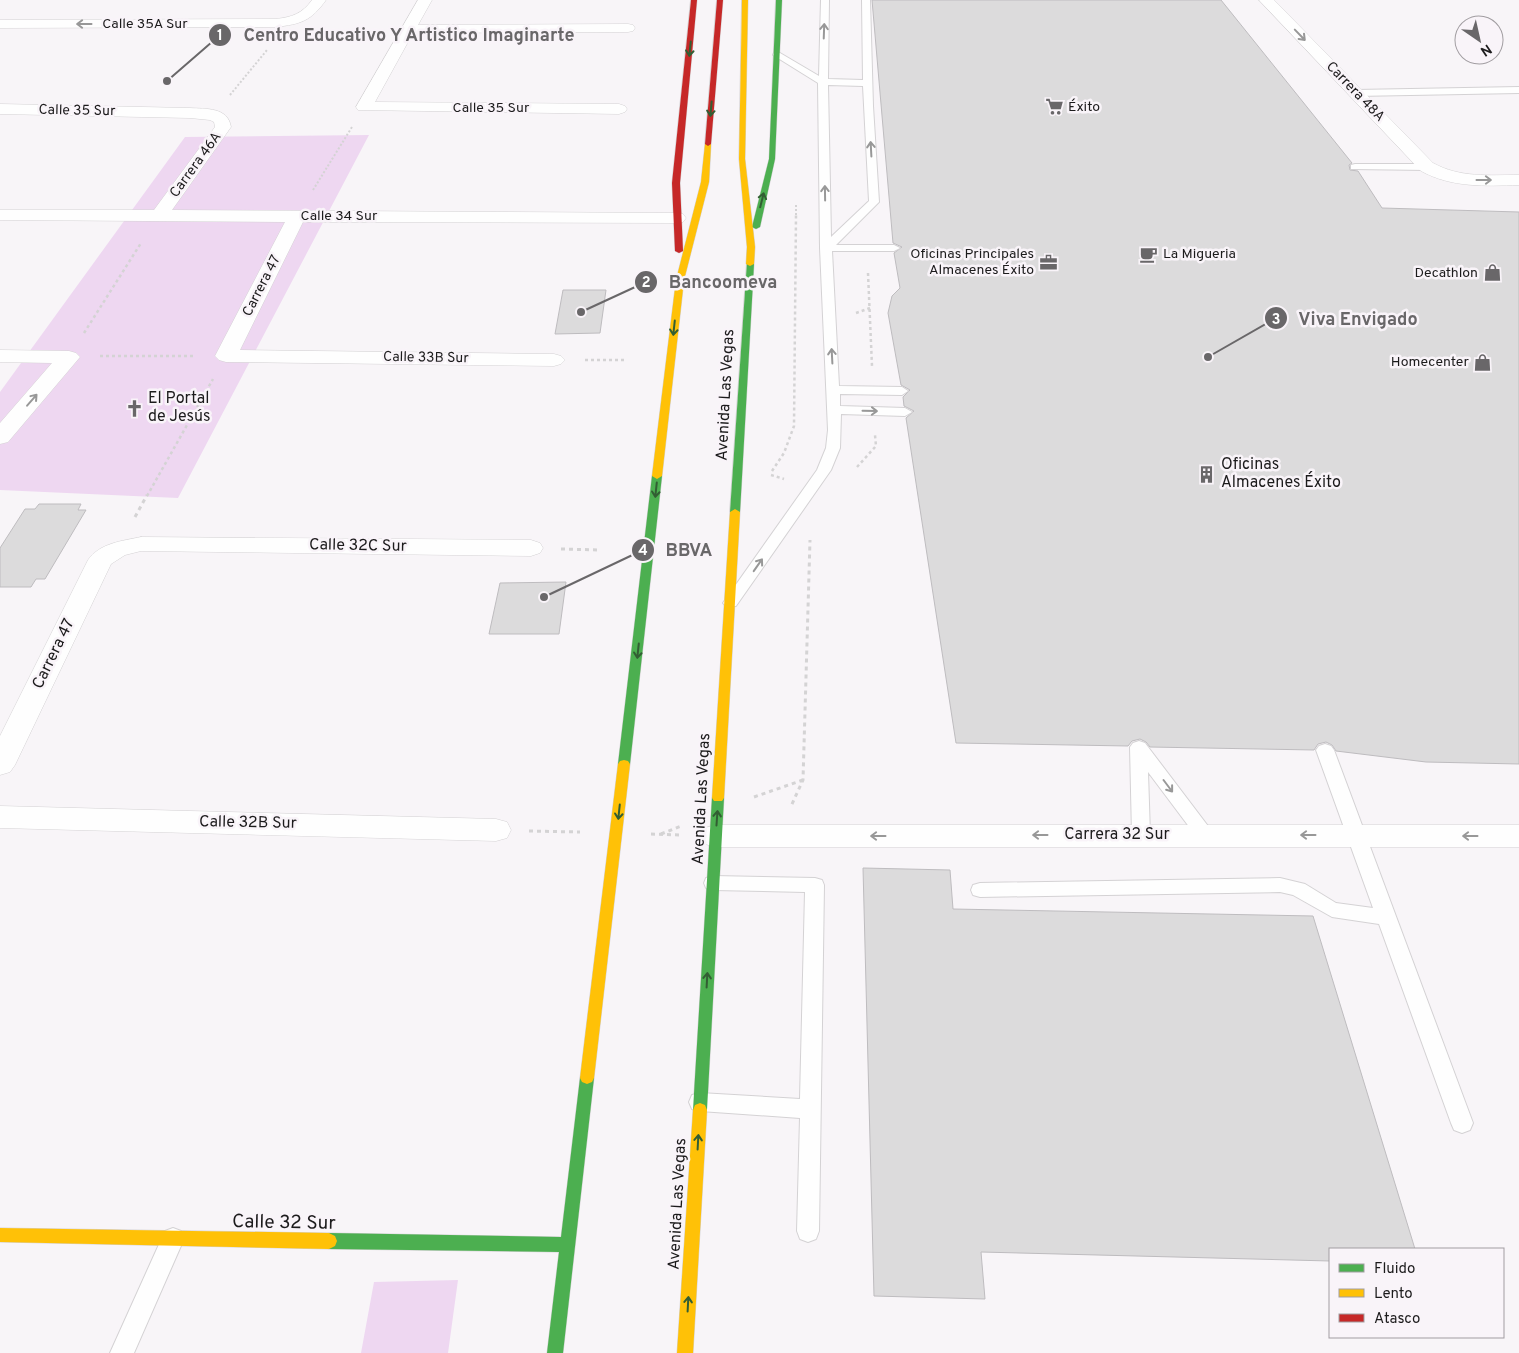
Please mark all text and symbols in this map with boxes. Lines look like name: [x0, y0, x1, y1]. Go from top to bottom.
north arrow: [1454, 15, 1504, 65]
street label: Calle 35A Sur: [102, 16, 188, 33]
callout: Centro Educativo Y Artistico Imaginarte: [207, 18, 586, 51]
one-way arrow: [77, 19, 93, 29]
one-way arrow: [820, 23, 829, 39]
text: Centro Educativo Y Artistico Imaginarte: [244, 25, 574, 48]
text: 1: [217, 27, 223, 46]
one-way arrow: [1294, 29, 1306, 41]
one-way arrow: [685, 40, 694, 56]
text: N: [1477, 40, 1494, 59]
street label: Carrera 48A: [1322, 58, 1388, 126]
supermarket icon: Éxito: [1044, 97, 1064, 117]
place label: Éxito: [1068, 98, 1100, 116]
street label: Calle 35 Sur: [453, 100, 530, 117]
one-way arrow: [707, 101, 716, 117]
street label: Calle 35 Sur: [38, 102, 116, 120]
street label: Carrera 46A: [167, 129, 225, 201]
one-way arrow: [866, 142, 875, 158]
one-way arrow: [1475, 175, 1491, 185]
one-way arrow: [820, 186, 830, 202]
one-way arrow: [758, 193, 767, 209]
street label: Calle 34 Sur: [301, 208, 378, 225]
cafe icon: La Migueria: [1139, 244, 1159, 264]
place label: Oficinas Principales Almacenes Éxito: [910, 246, 1034, 279]
place label: La Migueria: [1163, 246, 1236, 263]
office icon: Oficinas Principales Almacenes Éxito: [1038, 252, 1058, 272]
street label: Carrera 47: [239, 253, 285, 319]
shop icon: Decathlon: [1482, 263, 1502, 283]
callout: Bancoomeva: [634, 265, 788, 298]
place label: Decathlon: [1415, 265, 1478, 282]
text: Bancoomeva: [669, 272, 777, 295]
text: 2: [641, 274, 651, 293]
callout: Viva Envigado: [1264, 302, 1428, 335]
text: Viva Envigado: [1298, 309, 1418, 332]
text: 3: [1272, 311, 1281, 330]
one-way arrow: [669, 320, 679, 336]
street label: Avenida Las Vegas: [713, 329, 739, 461]
one-way arrow: [827, 348, 836, 364]
street label: Calle 33B Sur: [383, 349, 470, 367]
shop icon: Homecenter: [1473, 352, 1493, 372]
place label: Homecenter: [1391, 354, 1470, 371]
place label: El Portal de Jesús: [148, 389, 210, 427]
one-way arrow: [26, 394, 37, 407]
church icon: El Portal de Jesús: [124, 398, 144, 418]
one-way arrow: [862, 406, 878, 416]
place label: Oficinas Almacenes Éxito: [1221, 455, 1341, 493]
building icon: Oficinas Almacenes Éxito: [1197, 464, 1217, 484]
one-way arrow: [651, 481, 661, 497]
callout: BBVA: [631, 533, 723, 566]
street label: Calle 32C Sur: [309, 535, 407, 557]
text: BBVA: [666, 540, 712, 563]
text: 4: [638, 542, 648, 561]
one-way arrow: [753, 558, 763, 572]
street label: Carrera 47: [28, 615, 80, 693]
one-way arrow: [633, 643, 642, 659]
street label: Avenida Las Vegas: [689, 733, 715, 865]
one-way arrow: [1163, 779, 1174, 792]
one-way arrow: [614, 804, 624, 820]
one-way arrow: [712, 810, 721, 826]
street label: Calle 32B Sur: [199, 812, 297, 834]
street label: Carrera 32 Sur: [1064, 825, 1170, 845]
one-way arrow: [1033, 830, 1049, 840]
one-way arrow: [1300, 830, 1316, 840]
one-way arrow: [870, 831, 886, 841]
one-way arrow: [1463, 831, 1479, 841]
one-way arrow: [703, 972, 712, 988]
one-way arrow: [693, 1134, 702, 1150]
street label: Avenida Las Vegas: [665, 1138, 691, 1270]
street label: Calle 32 Sur: [232, 1210, 337, 1236]
legend: [1329, 1248, 1504, 1338]
text: Fluido: [1374, 1260, 1415, 1279]
text: Lento: [1374, 1285, 1413, 1304]
one-way arrow: [684, 1297, 693, 1313]
text: Atasco: [1374, 1310, 1420, 1329]

